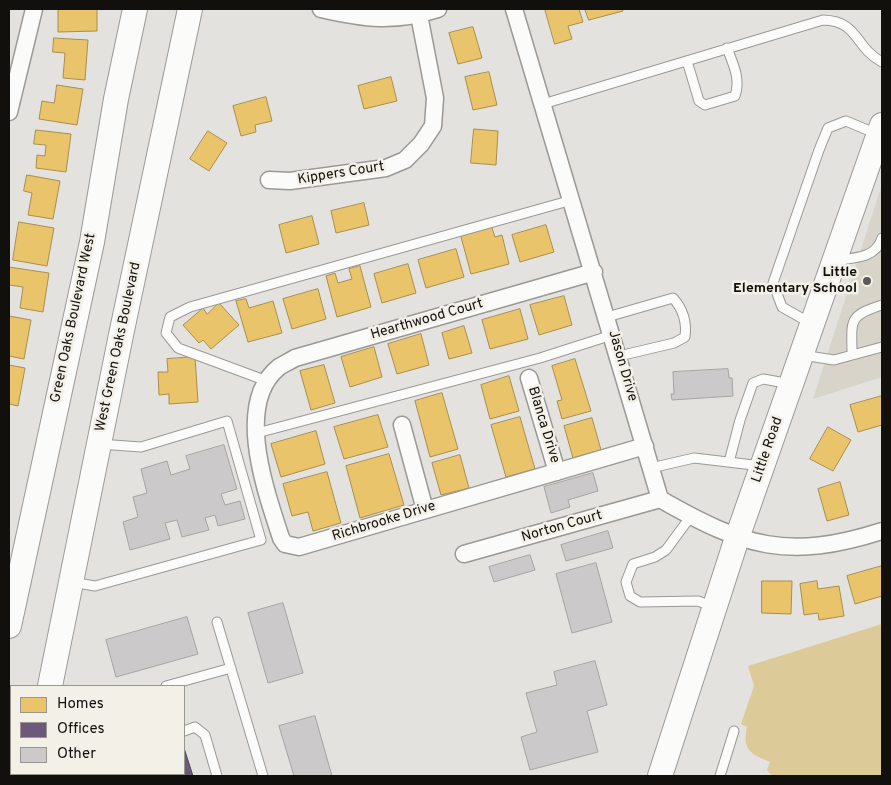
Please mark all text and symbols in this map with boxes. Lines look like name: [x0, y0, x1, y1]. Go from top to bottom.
street label: Kippers Court: [296, 159, 386, 189]
street label: Green Oaks Boulevard West: [48, 232, 100, 404]
street label: West Green Oaks Boulevard: [93, 261, 145, 433]
place label: Little Elementary School: [733, 265, 857, 298]
marker: Little Elementary School: [861, 275, 873, 287]
street label: Hearthwood Court: [369, 296, 485, 344]
street label: Jason Drive: [604, 328, 640, 404]
street label: Blanca Drive: [523, 385, 563, 465]
street label: Little Road: [749, 415, 787, 485]
street label: Richbrooke Drive: [330, 498, 438, 546]
street label: Norton Court: [520, 507, 604, 547]
legend: [10, 685, 185, 775]
text: Homes: [57, 695, 104, 714]
text: Offices: [57, 720, 104, 739]
text: Other: [57, 745, 96, 764]

